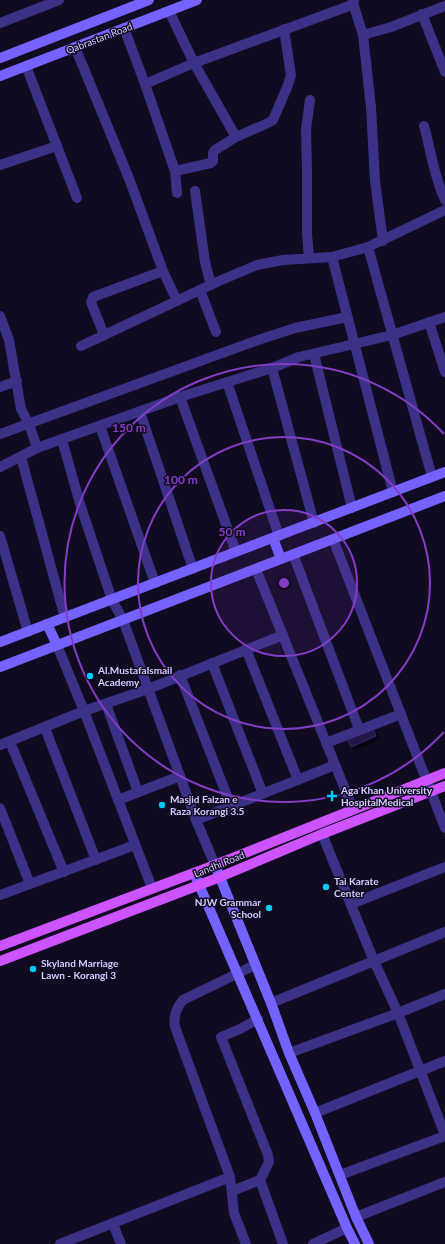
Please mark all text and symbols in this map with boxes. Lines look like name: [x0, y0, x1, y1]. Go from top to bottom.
street label: Qabrastan Road: [64, 20, 134, 56]
text: 150 m: [112, 420, 146, 435]
text: 100 m: [164, 472, 198, 487]
text: 50 m: [219, 524, 245, 539]
centre of rings: [277, 576, 291, 590]
place label: Al.MustafaIsmail Academy: [97, 664, 172, 688]
marker: Al.MustafaIsmail Academy: [85, 671, 95, 681]
place label: Aga Khan University HospitalMedical: [340, 784, 433, 808]
marker: Aga Khan University HospitalMedical: [326, 790, 338, 802]
place label: Masjid Faizan e Raza Korangi 3.5: [170, 793, 245, 817]
marker: Masjid Faizan e Raza Korangi 3.5: [157, 800, 167, 810]
street label: Landhi Road: [192, 848, 246, 880]
place label: Tai Karate Center: [334, 875, 379, 899]
marker: Tai Karate Center: [321, 882, 331, 892]
place label: NJW Grammar School: [195, 896, 261, 920]
marker: NJW Grammar School: [264, 903, 274, 913]
place label: Skyland Marriage Lawn - Korangi 3: [41, 957, 119, 981]
marker: Skyland Marriage Lawn - Korangi 3: [28, 964, 38, 974]

